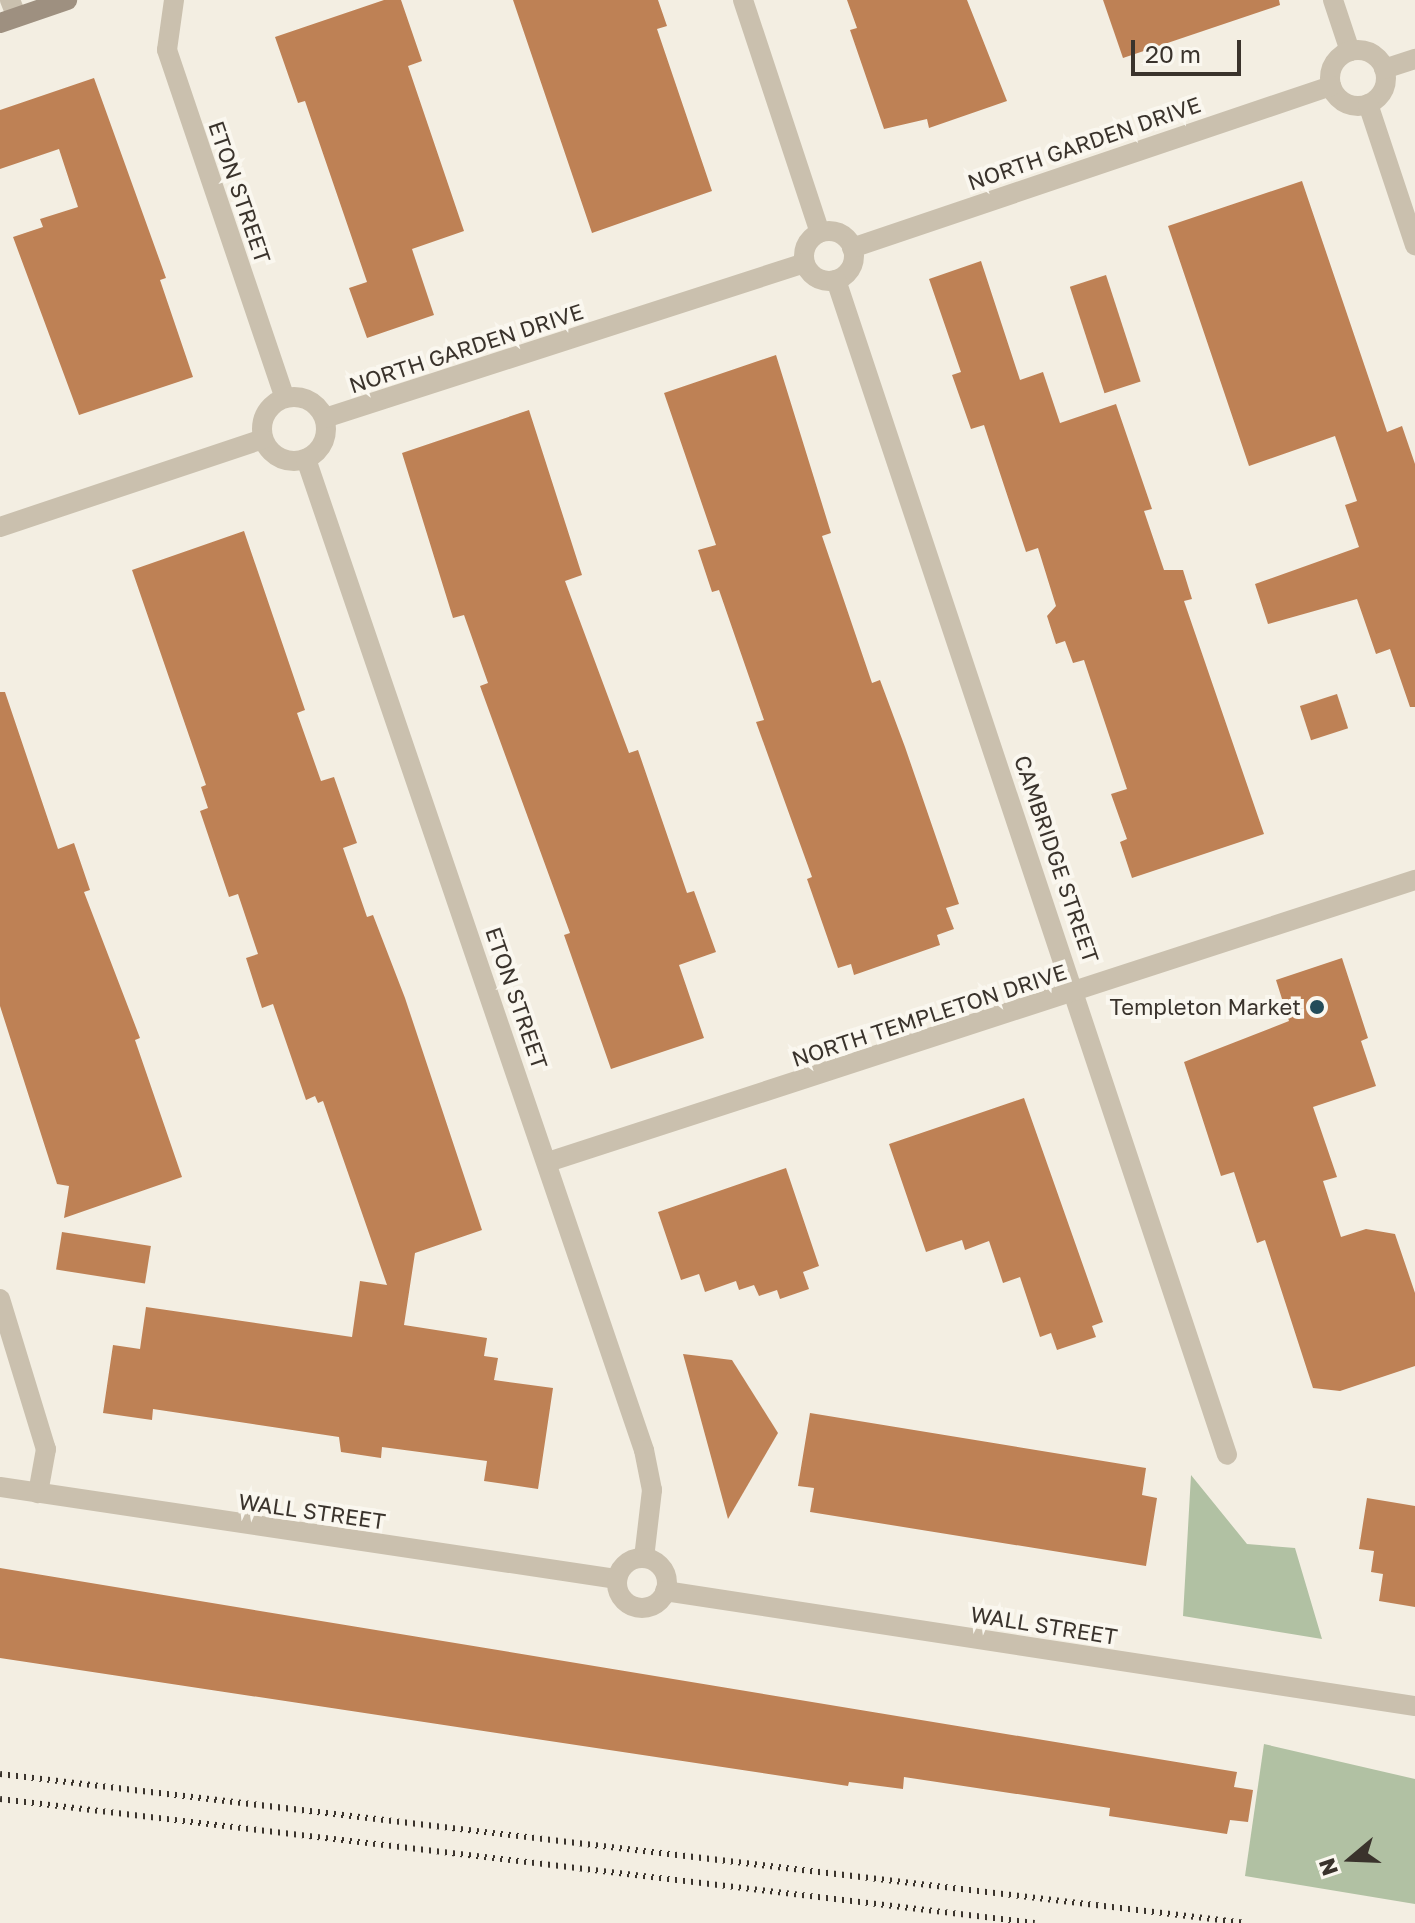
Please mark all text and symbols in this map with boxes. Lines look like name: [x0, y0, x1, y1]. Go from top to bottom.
scale bar: [1135, 24, 1245, 74]
text: 20 m: [1145, 39, 1201, 68]
street label: NORTH GARDEN DRIVE: [964, 91, 1204, 195]
street label: ETON STREET: [203, 117, 277, 267]
street label: NORTH GARDEN DRIVE: [345, 298, 587, 398]
street label: CAMBRIDGE STREET: [1009, 752, 1105, 966]
street label: ETON STREET: [480, 923, 554, 1073]
street label: NORTH TEMPLETON DRIVE: [788, 958, 1070, 1072]
place label: Templeton Market: [1109, 994, 1301, 1020]
marker: Templeton Market: [1308, 998, 1326, 1016]
street label: WALL STREET: [237, 1488, 387, 1534]
street label: WALL STREET: [969, 1600, 1119, 1650]
north arrow: [1311, 1819, 1391, 1899]
text: N: [1312, 1855, 1343, 1879]

